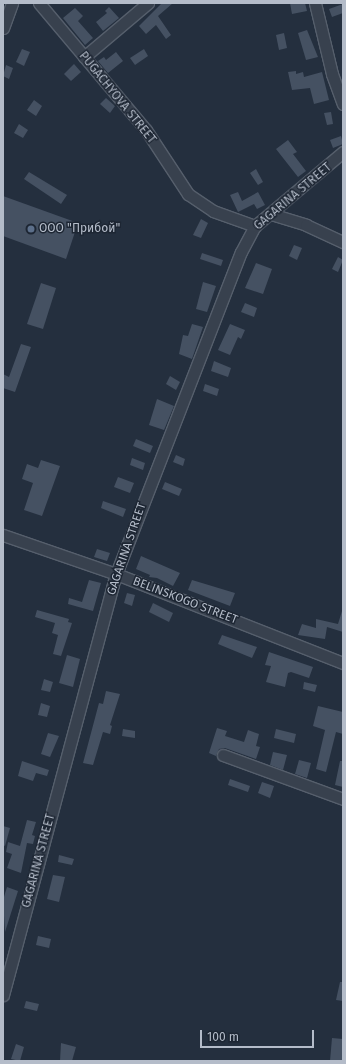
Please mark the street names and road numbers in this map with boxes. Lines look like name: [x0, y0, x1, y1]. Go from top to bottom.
street label: PUGACHYOVA STREET: [76, 49, 158, 147]
street label: GAGARINA STREET: [251, 160, 335, 234]
street label: GAGARINA STREET: [104, 501, 150, 597]
street label: BELINSKOGO STREET: [131, 574, 239, 628]
street label: GAGARINA STREET: [20, 812, 58, 910]

